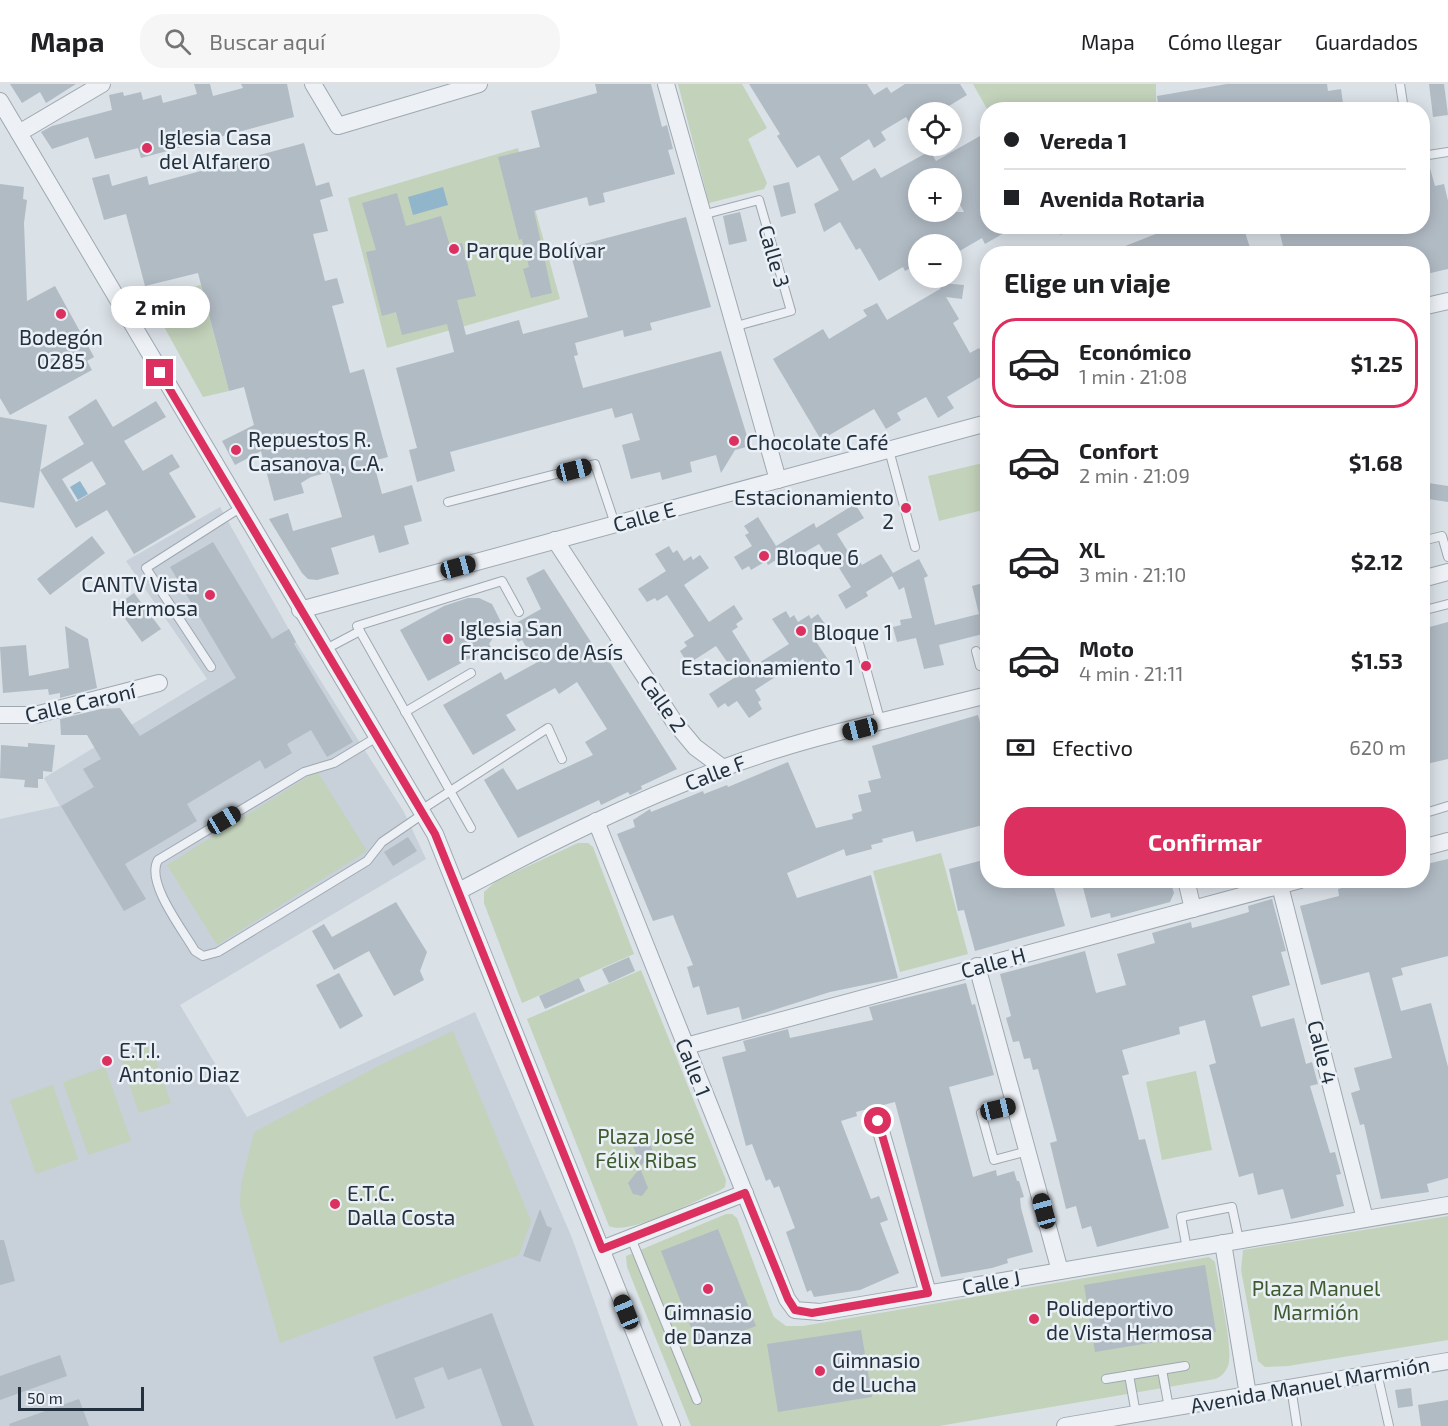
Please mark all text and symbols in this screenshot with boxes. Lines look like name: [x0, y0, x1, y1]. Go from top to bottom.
search box: [140, 14, 560, 68]
text: Mapa: [30, 24, 104, 58]
icon: search: [161, 25, 194, 58]
text: Buscar aquí: [209, 28, 325, 54]
text: Mapa: [1081, 29, 1135, 54]
text: Cómo llegar: [1168, 29, 1282, 54]
text: Guardados: [1315, 29, 1418, 54]
map controls: [908, 102, 962, 288]
button: locate: [908, 102, 962, 156]
place label: Iglesia Casa del Alfarero: [159, 124, 272, 173]
text: Vereda 1: [1040, 127, 1127, 153]
marker: Iglesia Casa del Alfarero: [140, 141, 154, 155]
button: +: [908, 168, 962, 222]
text: Avenida Rotaria: [1040, 185, 1205, 211]
street label: Calle 3: [754, 222, 796, 290]
button: −: [908, 234, 962, 288]
place label: Parque Bolívar: [466, 237, 606, 262]
marker: Parque Bolívar: [447, 242, 461, 256]
text: Elige un viaje: [1004, 266, 1171, 298]
callout: 2 min: [110, 286, 210, 328]
text: 2 min: [135, 295, 186, 319]
marker: Bodegón 0285: [54, 307, 68, 321]
place label: Bodegón 0285: [19, 324, 103, 373]
icon: car: [1007, 336, 1061, 390]
text: Económico: [1079, 338, 1191, 364]
text: $1.25: [1350, 350, 1403, 376]
route end: [146, 359, 173, 386]
text: 1 min · 21:08: [1079, 364, 1187, 388]
place label: Repuestos R. Casanova, C.A.: [248, 426, 384, 475]
place label: Chocolate Café: [746, 429, 888, 454]
marker: Chocolate Café: [727, 434, 741, 448]
icon: car: [1007, 435, 1061, 489]
text: Confort: [1079, 437, 1158, 463]
marker: Repuestos R. Casanova, C.A.: [229, 443, 243, 457]
text: $1.68: [1349, 449, 1403, 475]
car: [554, 457, 594, 483]
text: 2 min · 21:09: [1079, 463, 1190, 487]
place label: Estacionamiento 2: [734, 484, 894, 533]
street label: Calle E: [610, 496, 678, 536]
marker: Estacionamiento 2: [899, 501, 913, 515]
icon: car: [1007, 534, 1061, 588]
text: XL: [1079, 536, 1105, 562]
place label: Bloque 6: [776, 544, 859, 569]
text: $2.12: [1351, 548, 1403, 574]
marker: Bloque 6: [757, 549, 771, 563]
car: [438, 554, 478, 580]
text: 3 min · 21:10: [1079, 562, 1186, 586]
place label: CANTV Vista Hermosa: [81, 571, 198, 620]
marker: CANTV Vista Hermosa: [203, 588, 217, 602]
place label: Iglesia San Francisco de Asís: [460, 615, 623, 664]
place label: Bloque 1: [813, 619, 892, 644]
marker: Bloque 1: [794, 624, 808, 638]
marker: Iglesia San Francisco de Asís: [441, 632, 455, 646]
icon: car: [1007, 633, 1061, 687]
text: Moto: [1079, 635, 1134, 661]
text: $1.53: [1351, 647, 1403, 673]
place label: Estacionamiento 1: [681, 654, 854, 679]
marker: Estacionamiento 1: [859, 659, 873, 673]
text: 4 min · 21:11: [1079, 661, 1183, 685]
street label: Calle 2: [635, 670, 693, 736]
street label: Calle Caroní: [22, 677, 139, 727]
car: [840, 716, 880, 742]
icon: cash: [1004, 731, 1037, 764]
text: Efectivo: [1052, 734, 1133, 760]
text: 620 m: [1349, 735, 1406, 759]
street label: Calle F: [681, 749, 749, 795]
car: [204, 803, 244, 837]
button: Confirmar: [1004, 807, 1406, 876]
street label: Calle H: [958, 941, 1028, 983]
street label: Calle 4: [1303, 1018, 1343, 1086]
street label: Calle 1: [671, 1034, 717, 1100]
place label: E.T.I. Antonio Diaz: [119, 1037, 240, 1086]
marker: E.T.I. Antonio Diaz: [100, 1054, 114, 1068]
car: [978, 1096, 1018, 1122]
route start: [864, 1107, 891, 1134]
park label: Plaza José Félix Ribas: [595, 1123, 697, 1172]
place label: E.T.C. Dalla Costa: [347, 1180, 455, 1229]
car: [1031, 1191, 1057, 1231]
marker: E.T.C. Dalla Costa: [328, 1197, 342, 1211]
street label: Calle J: [960, 1265, 1022, 1299]
park label: Plaza Manuel Marmión: [1252, 1275, 1381, 1324]
marker: Gimnasio de Danza: [701, 1282, 715, 1296]
car: [611, 1292, 641, 1332]
place label: Polideportivo de Vista Hermosa: [1046, 1295, 1213, 1344]
place label: Gimnasio de Danza: [664, 1299, 752, 1348]
marker: Polideportivo de Vista Hermosa: [1027, 1312, 1041, 1326]
place label: Gimnasio de Lucha: [832, 1347, 920, 1396]
street label: Avenida Manuel Marmión: [1188, 1351, 1432, 1417]
marker: Gimnasio de Lucha: [813, 1364, 827, 1378]
scale bar: [18, 1384, 144, 1412]
text: 50 m: [27, 1388, 63, 1407]

